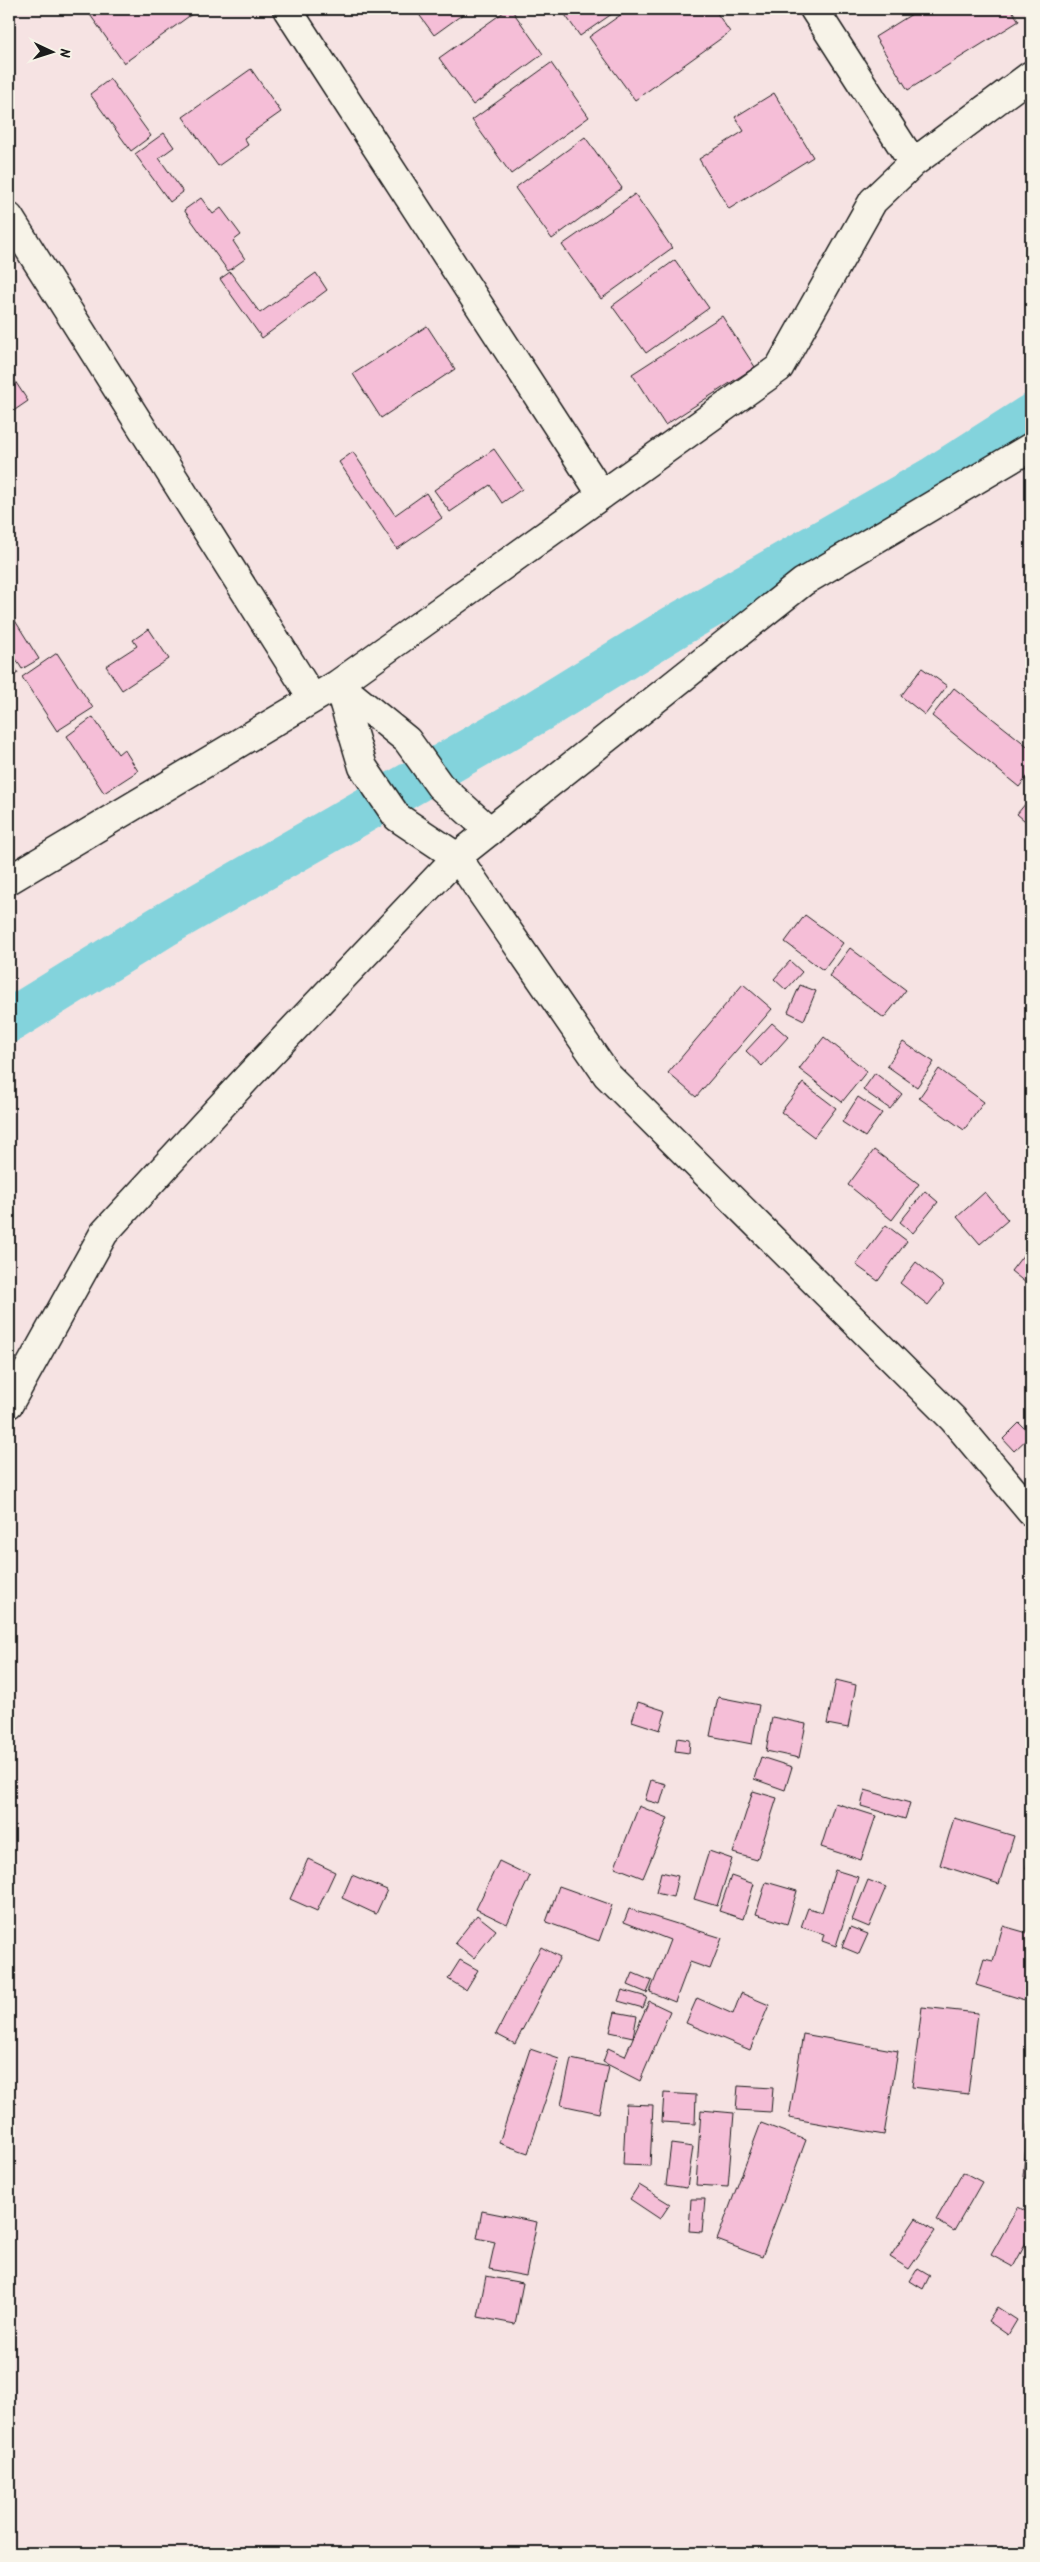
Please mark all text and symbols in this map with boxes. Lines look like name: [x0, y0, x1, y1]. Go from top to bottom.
north arrow: [28, 28, 78, 78]
text: N: [53, 48, 75, 58]

